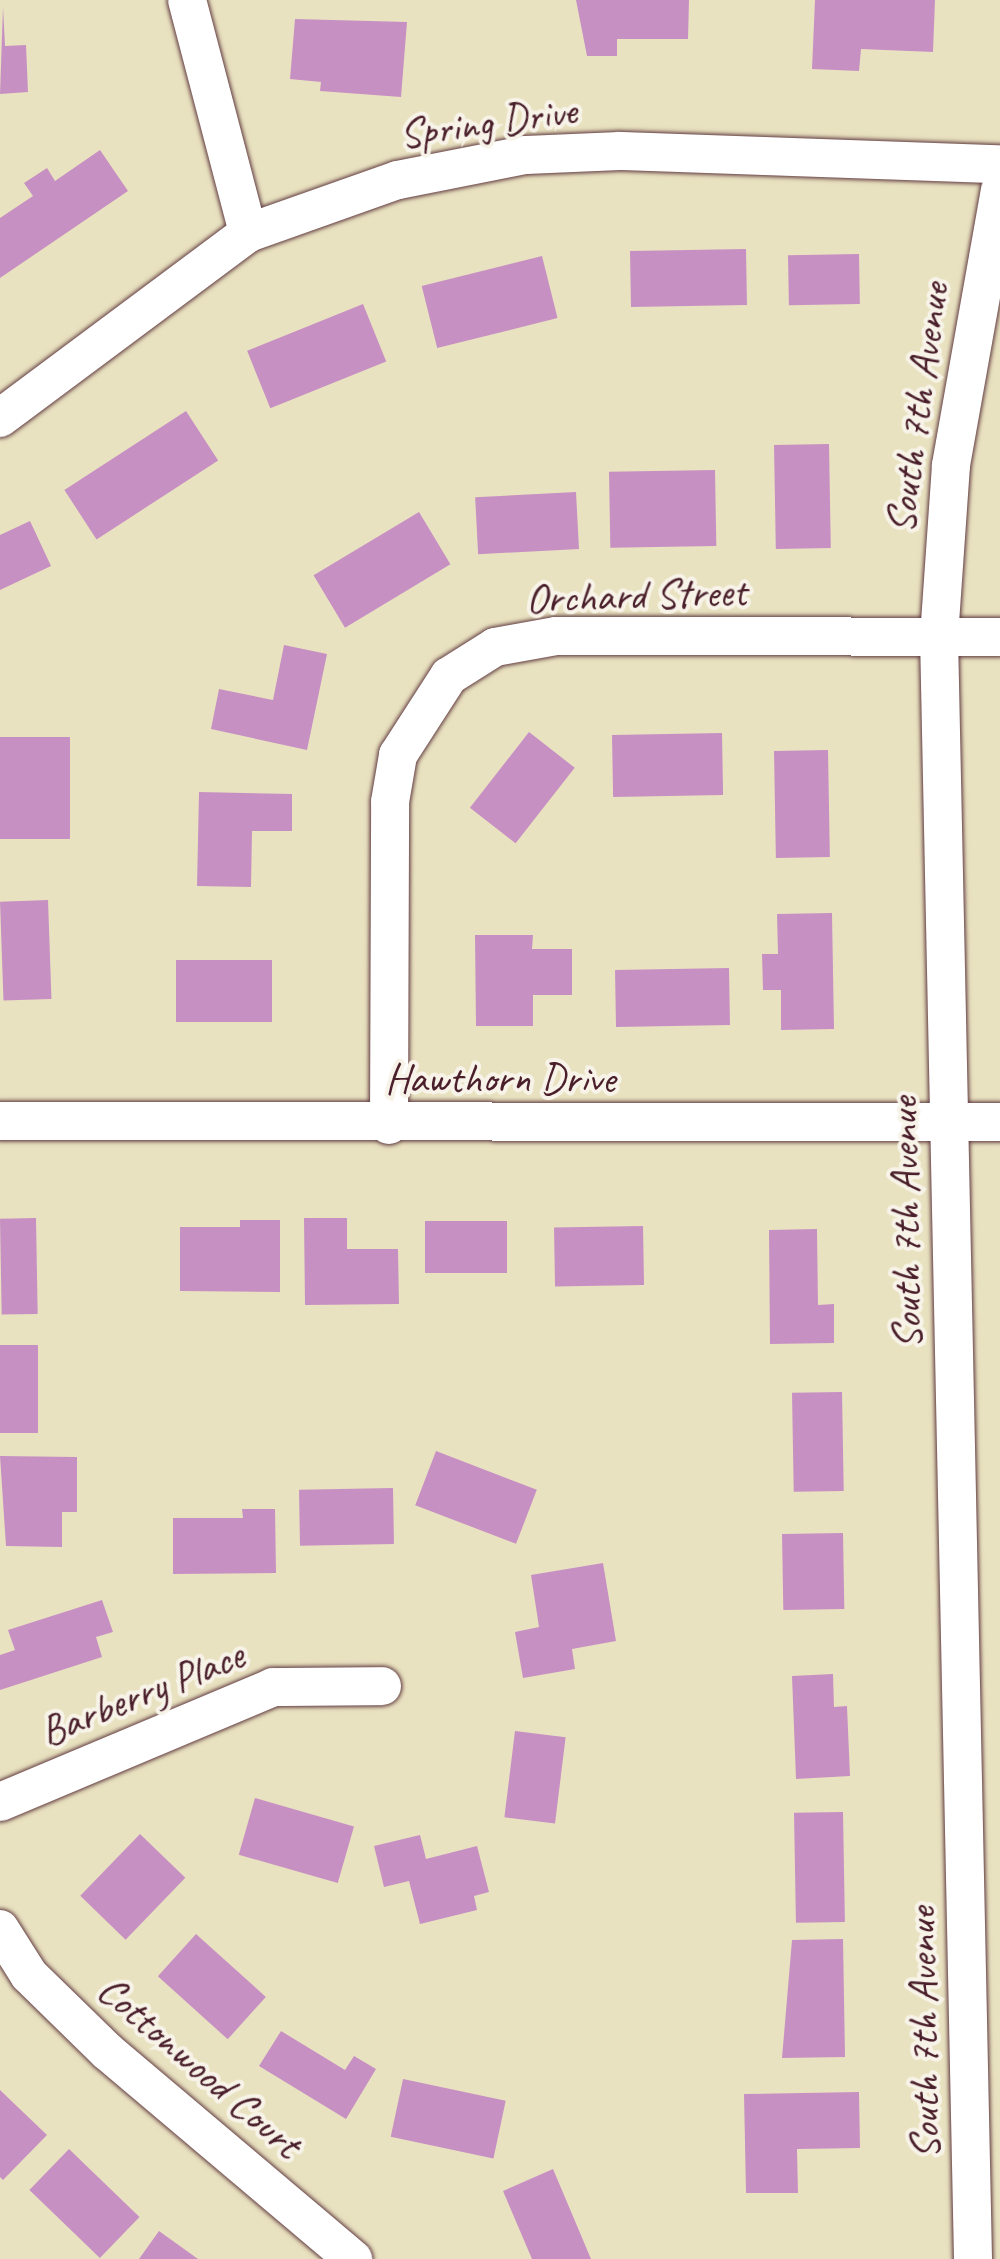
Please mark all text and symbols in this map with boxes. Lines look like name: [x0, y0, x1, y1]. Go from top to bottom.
street label: Spring Drive: [396, 86, 580, 160]
street label: South 7th Avenue: [876, 280, 960, 536]
street label: Orchard Street: [524, 567, 748, 625]
street label: Hawthorn Drive: [385, 1054, 615, 1104]
street label: South 7th Avenue: [879, 1097, 933, 1349]
street label: Barberry Place: [33, 1630, 251, 1758]
street label: South 7th Avenue: [897, 1907, 951, 2159]
street label: Cottonwood Court: [87, 1965, 311, 2169]

